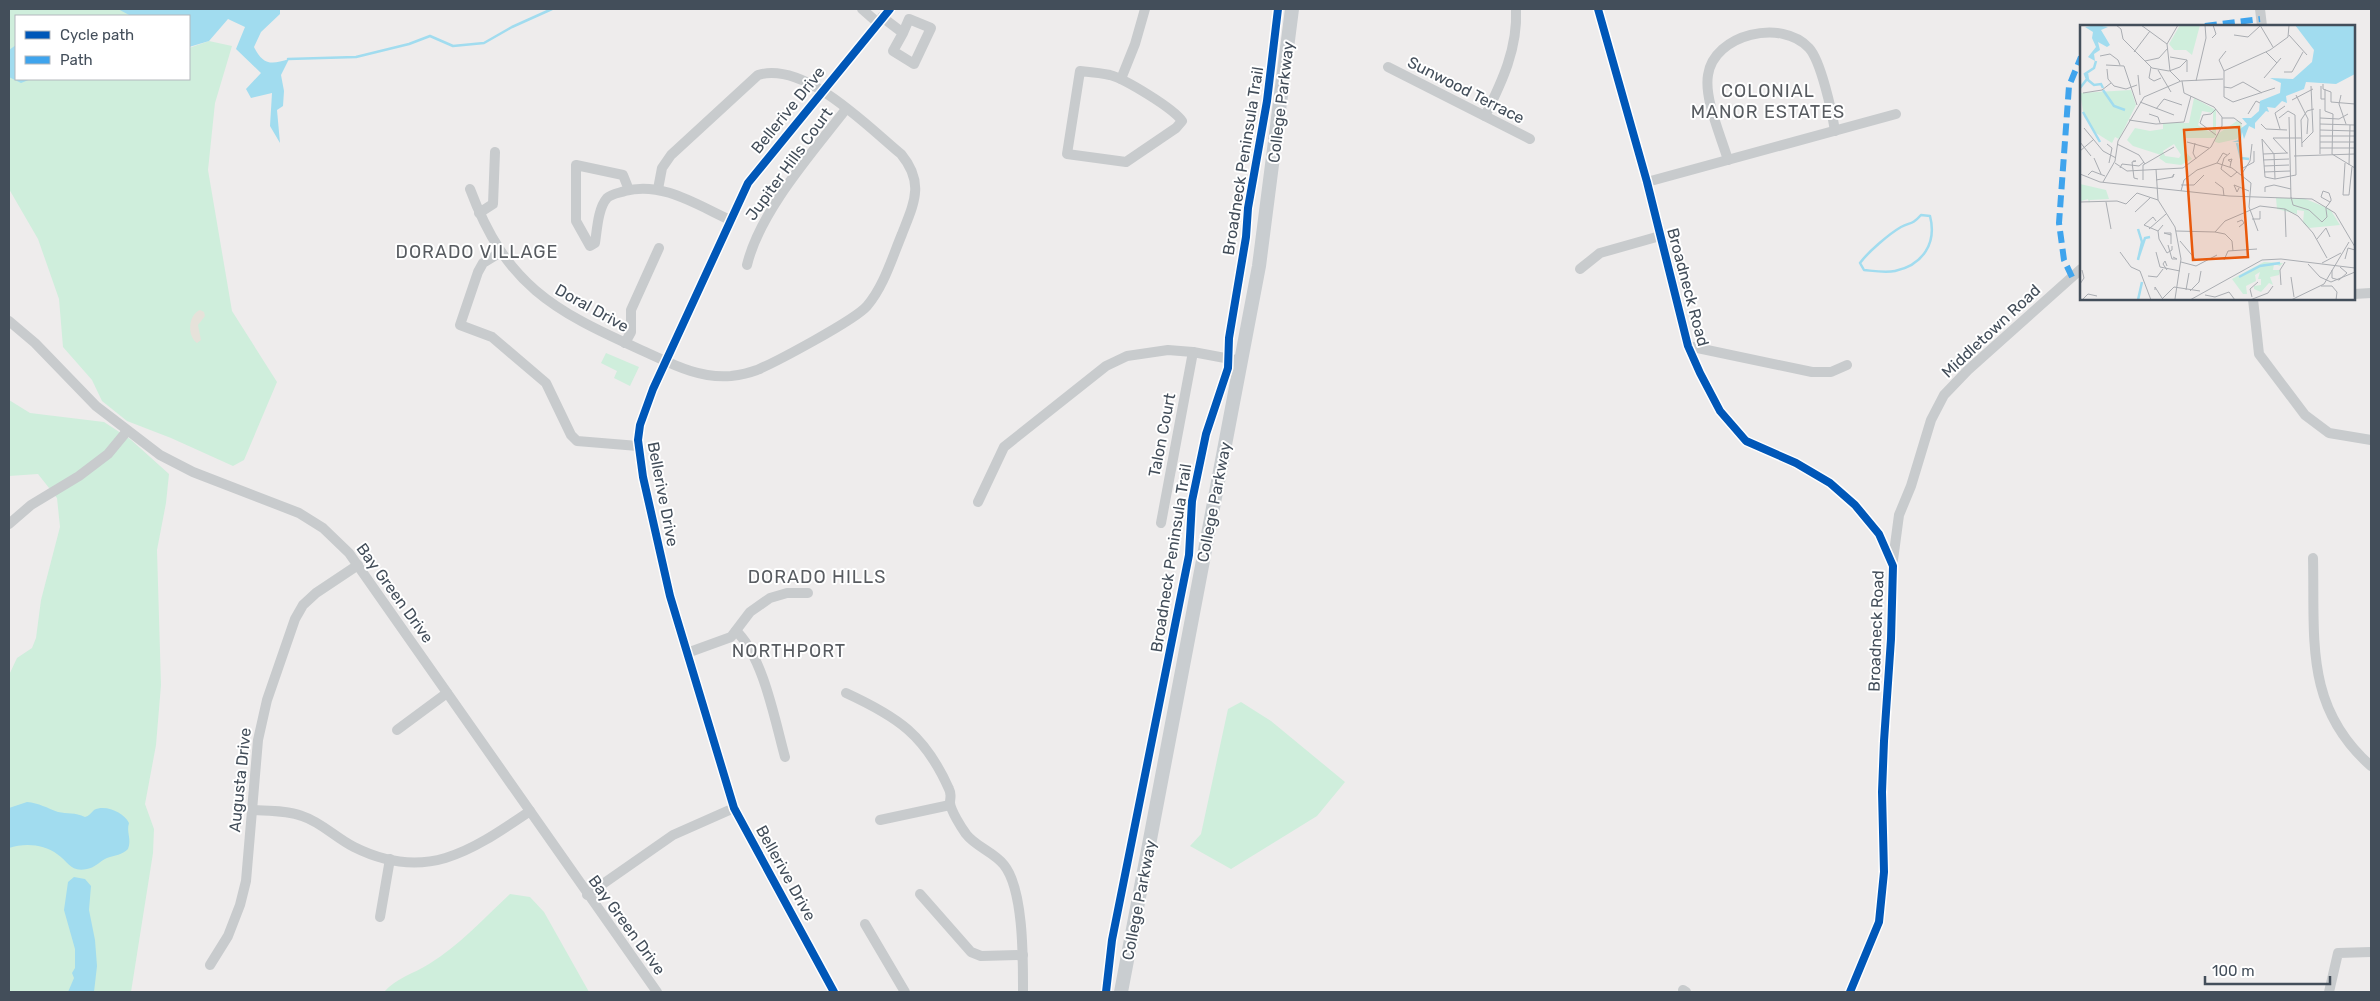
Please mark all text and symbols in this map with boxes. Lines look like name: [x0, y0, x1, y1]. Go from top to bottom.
legend: [15, 15, 190, 80]
inset map: [2080, 25, 2355, 300]
text: Cycle path: [60, 26, 134, 44]
street label: College Parkway: [1264, 40, 1298, 164]
text: Path: [60, 51, 93, 69]
street label: Sunwood Terrace: [1404, 52, 1528, 128]
street label: Bellerive Drive: [747, 63, 829, 157]
street label: Broadneck Peninsula Trail: [1219, 65, 1267, 257]
district label: COLONIAL MANOR ESTATES: [1691, 80, 1845, 123]
street label: Jupiter Hills Court: [742, 104, 836, 224]
street label: Broadneck Road: [1663, 226, 1713, 348]
district label: DORADO VILLAGE: [396, 241, 558, 263]
street label: Doral Drive: [552, 280, 632, 336]
street label: Middletown Road: [1938, 280, 2044, 382]
street label: Talon Court: [1145, 391, 1179, 479]
street label: Bellerive Drive: [644, 440, 682, 548]
street label: College Parkway: [1193, 440, 1235, 564]
street label: Broadneck Peninsula Trail: [1147, 462, 1195, 654]
street label: Bay Green Drive: [352, 539, 438, 647]
district label: DORADO HILLS: [748, 566, 886, 588]
street label: Broadneck Road: [1864, 570, 1888, 692]
district label: NORTHPORT: [732, 640, 846, 662]
street label: Augusta Drive: [225, 727, 255, 833]
street label: Bellerive Drive: [752, 822, 820, 924]
street label: College Parkway: [1118, 838, 1160, 962]
street label: Bay Green Drive: [584, 871, 670, 979]
scale bar: [2205, 954, 2330, 986]
text: 100 m: [2212, 962, 2254, 980]

